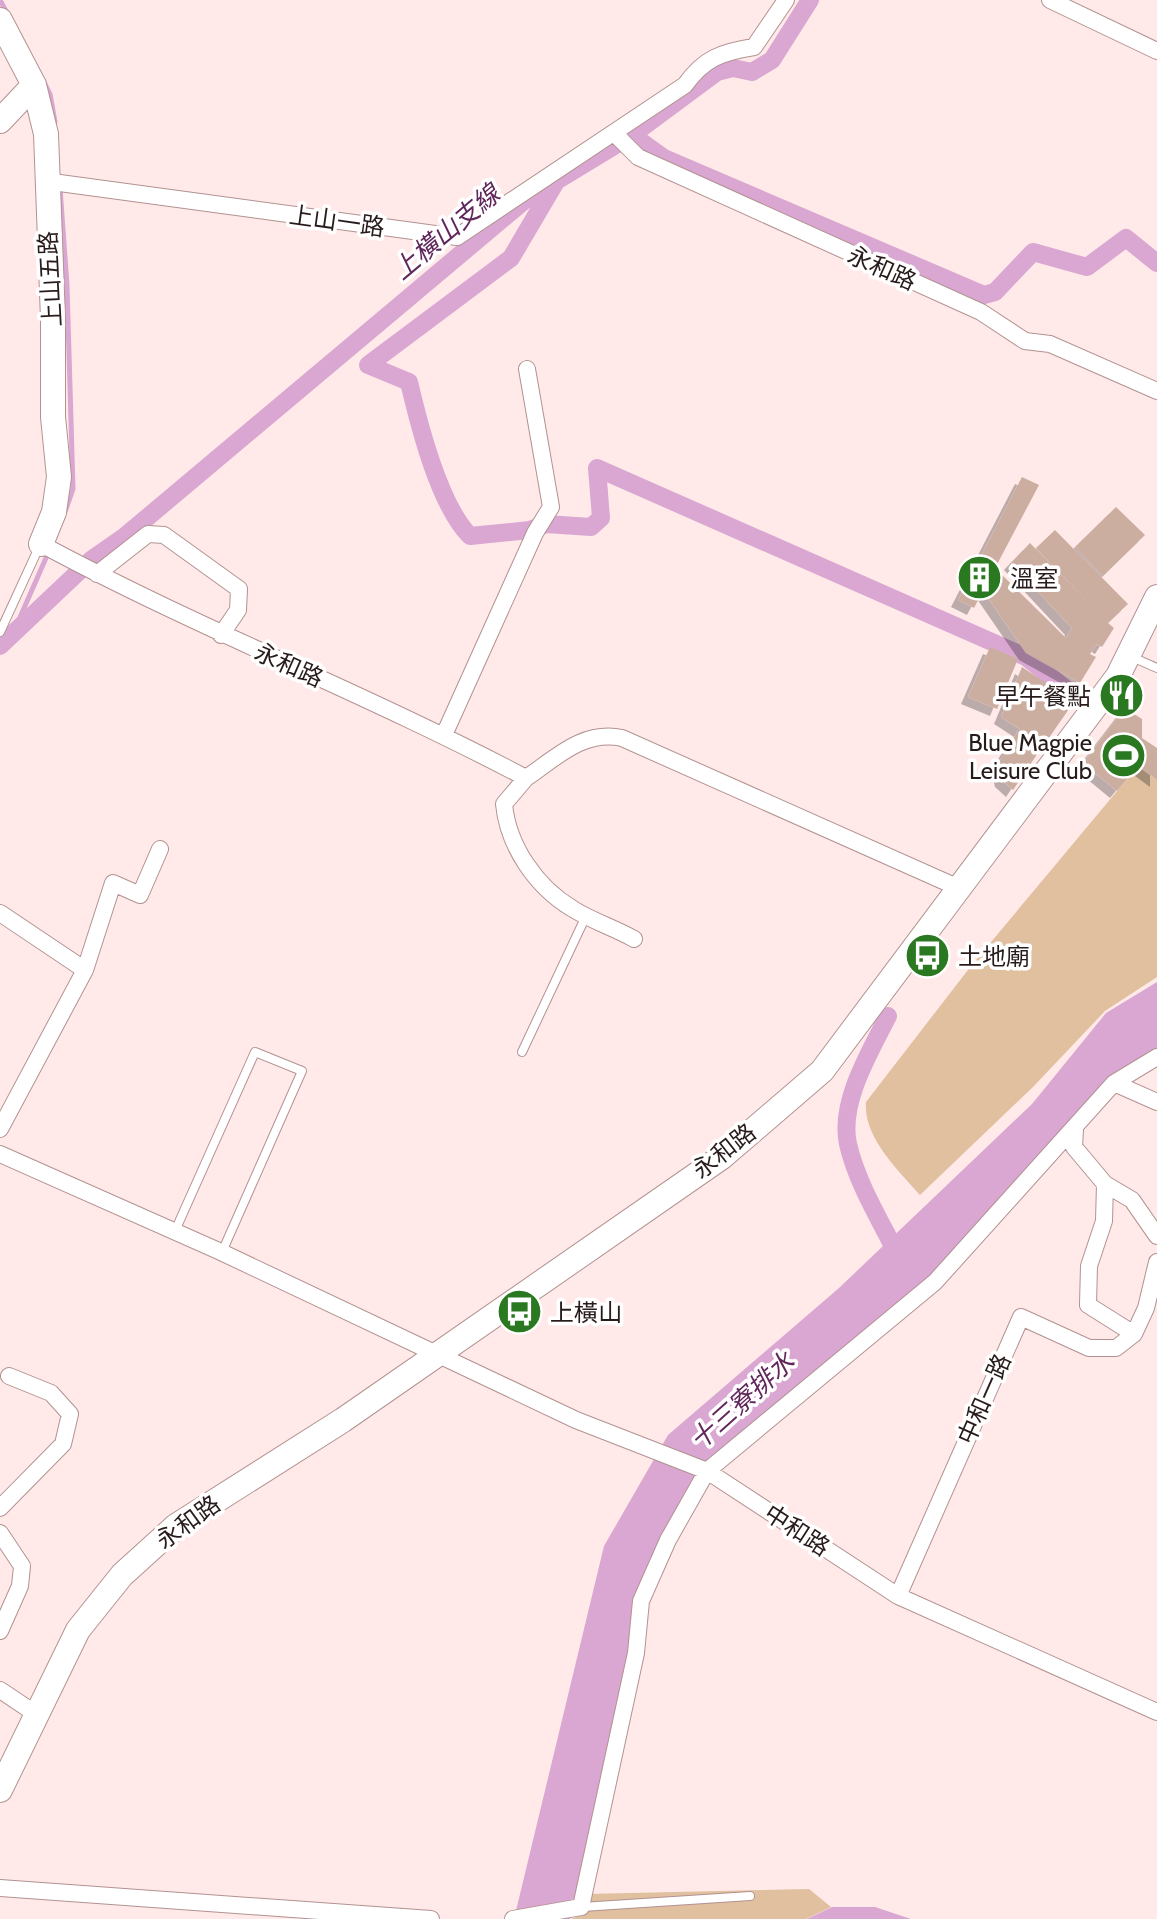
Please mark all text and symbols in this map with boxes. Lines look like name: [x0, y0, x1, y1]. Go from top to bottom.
water label: 上橫山支線: [386, 176, 508, 286]
street label: 上山一路: [287, 200, 387, 242]
street label: 上山五路: [33, 230, 67, 328]
street label: 永和路: [843, 240, 921, 296]
building icon: 溫室: [955, 554, 1003, 602]
place label: 溫室: [1010, 564, 1058, 593]
street label: 永和路: [250, 637, 328, 693]
restaurant icon: 早午餐點: [1098, 672, 1146, 720]
place label: 早午餐點: [995, 682, 1091, 711]
place label: Blue Magpie Leisure Club: [968, 728, 1092, 785]
sports icon: Blue Magpie Leisure Club: [1099, 732, 1147, 780]
bus stop icon: 土地廟: [903, 932, 951, 980]
place label: 土地廟: [958, 942, 1030, 971]
street label: 永和路: [687, 1117, 761, 1185]
bus stop icon: 上橫山: [495, 1288, 543, 1336]
place label: 上橫山: [550, 1298, 622, 1327]
water label: 十三寮排水: [683, 1345, 802, 1456]
street label: 中和一路: [951, 1349, 1017, 1449]
street label: 永和路: [150, 1489, 226, 1555]
street label: 中和路: [759, 1498, 835, 1562]

